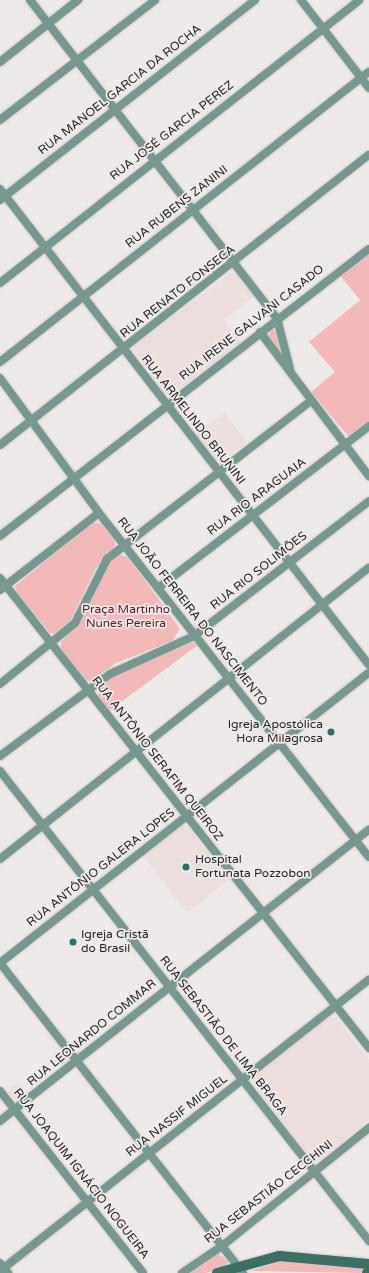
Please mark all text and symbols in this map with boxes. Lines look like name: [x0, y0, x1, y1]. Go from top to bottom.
street label: RUA MANOEL GARCIA DA ROCHA: [36, 22, 204, 158]
street label: RUA JOSÉ GARCIA PEREZ: [107, 78, 237, 184]
street label: RUA RUBENS ZANINI: [123, 163, 231, 251]
street label: RUA RENATO FONSECA: [118, 243, 238, 341]
street label: RUA IRENE GALVANI CASADO: [177, 262, 327, 384]
street label: RUA ARMELINDO BRUNINI: [138, 352, 248, 488]
street label: RUA RIO ARAGUAIA: [205, 455, 309, 539]
street label: RUA JOÃO FERREIRA DO NASCIMENTO: [114, 515, 270, 709]
street label: RUA RIO SOLIMÕES: [208, 529, 310, 613]
park label: Praça Martinho Nunes Pereira: [82, 603, 170, 631]
street label: RUA ANTÔNIO SERAFIM QUEIROZ: [88, 674, 226, 844]
place label: Igreja Apostólica Hora Milagrosa: [228, 718, 323, 746]
marker: Igreja Apostólica Hora Milagrosa: [326, 727, 336, 737]
street label: RUA ANTÔNIO GALERA LOPES: [24, 806, 178, 930]
place label: Hospital Fortunata Pozzobon: [195, 853, 311, 881]
marker: Hospital Fortunata Pozzobon: [180, 861, 192, 873]
place label: Igreja Cristã do Brasil: [81, 928, 149, 956]
marker: Igreja Cristã do Brasil: [68, 937, 78, 947]
street label: RUA SEBASTIÃO DE LIMA BRAGA: [156, 953, 290, 1119]
street label: RUA LEONARDO COMMAR: [25, 977, 159, 1089]
street label: RUA NASSIF MIGUEL: [124, 1072, 230, 1160]
street label: RUA JOAQUIM IGNÁCIO NOGUEIRA: [10, 1086, 152, 1262]
street label: RUA SEBASTIÃO CECCHINI: [202, 1137, 336, 1247]

